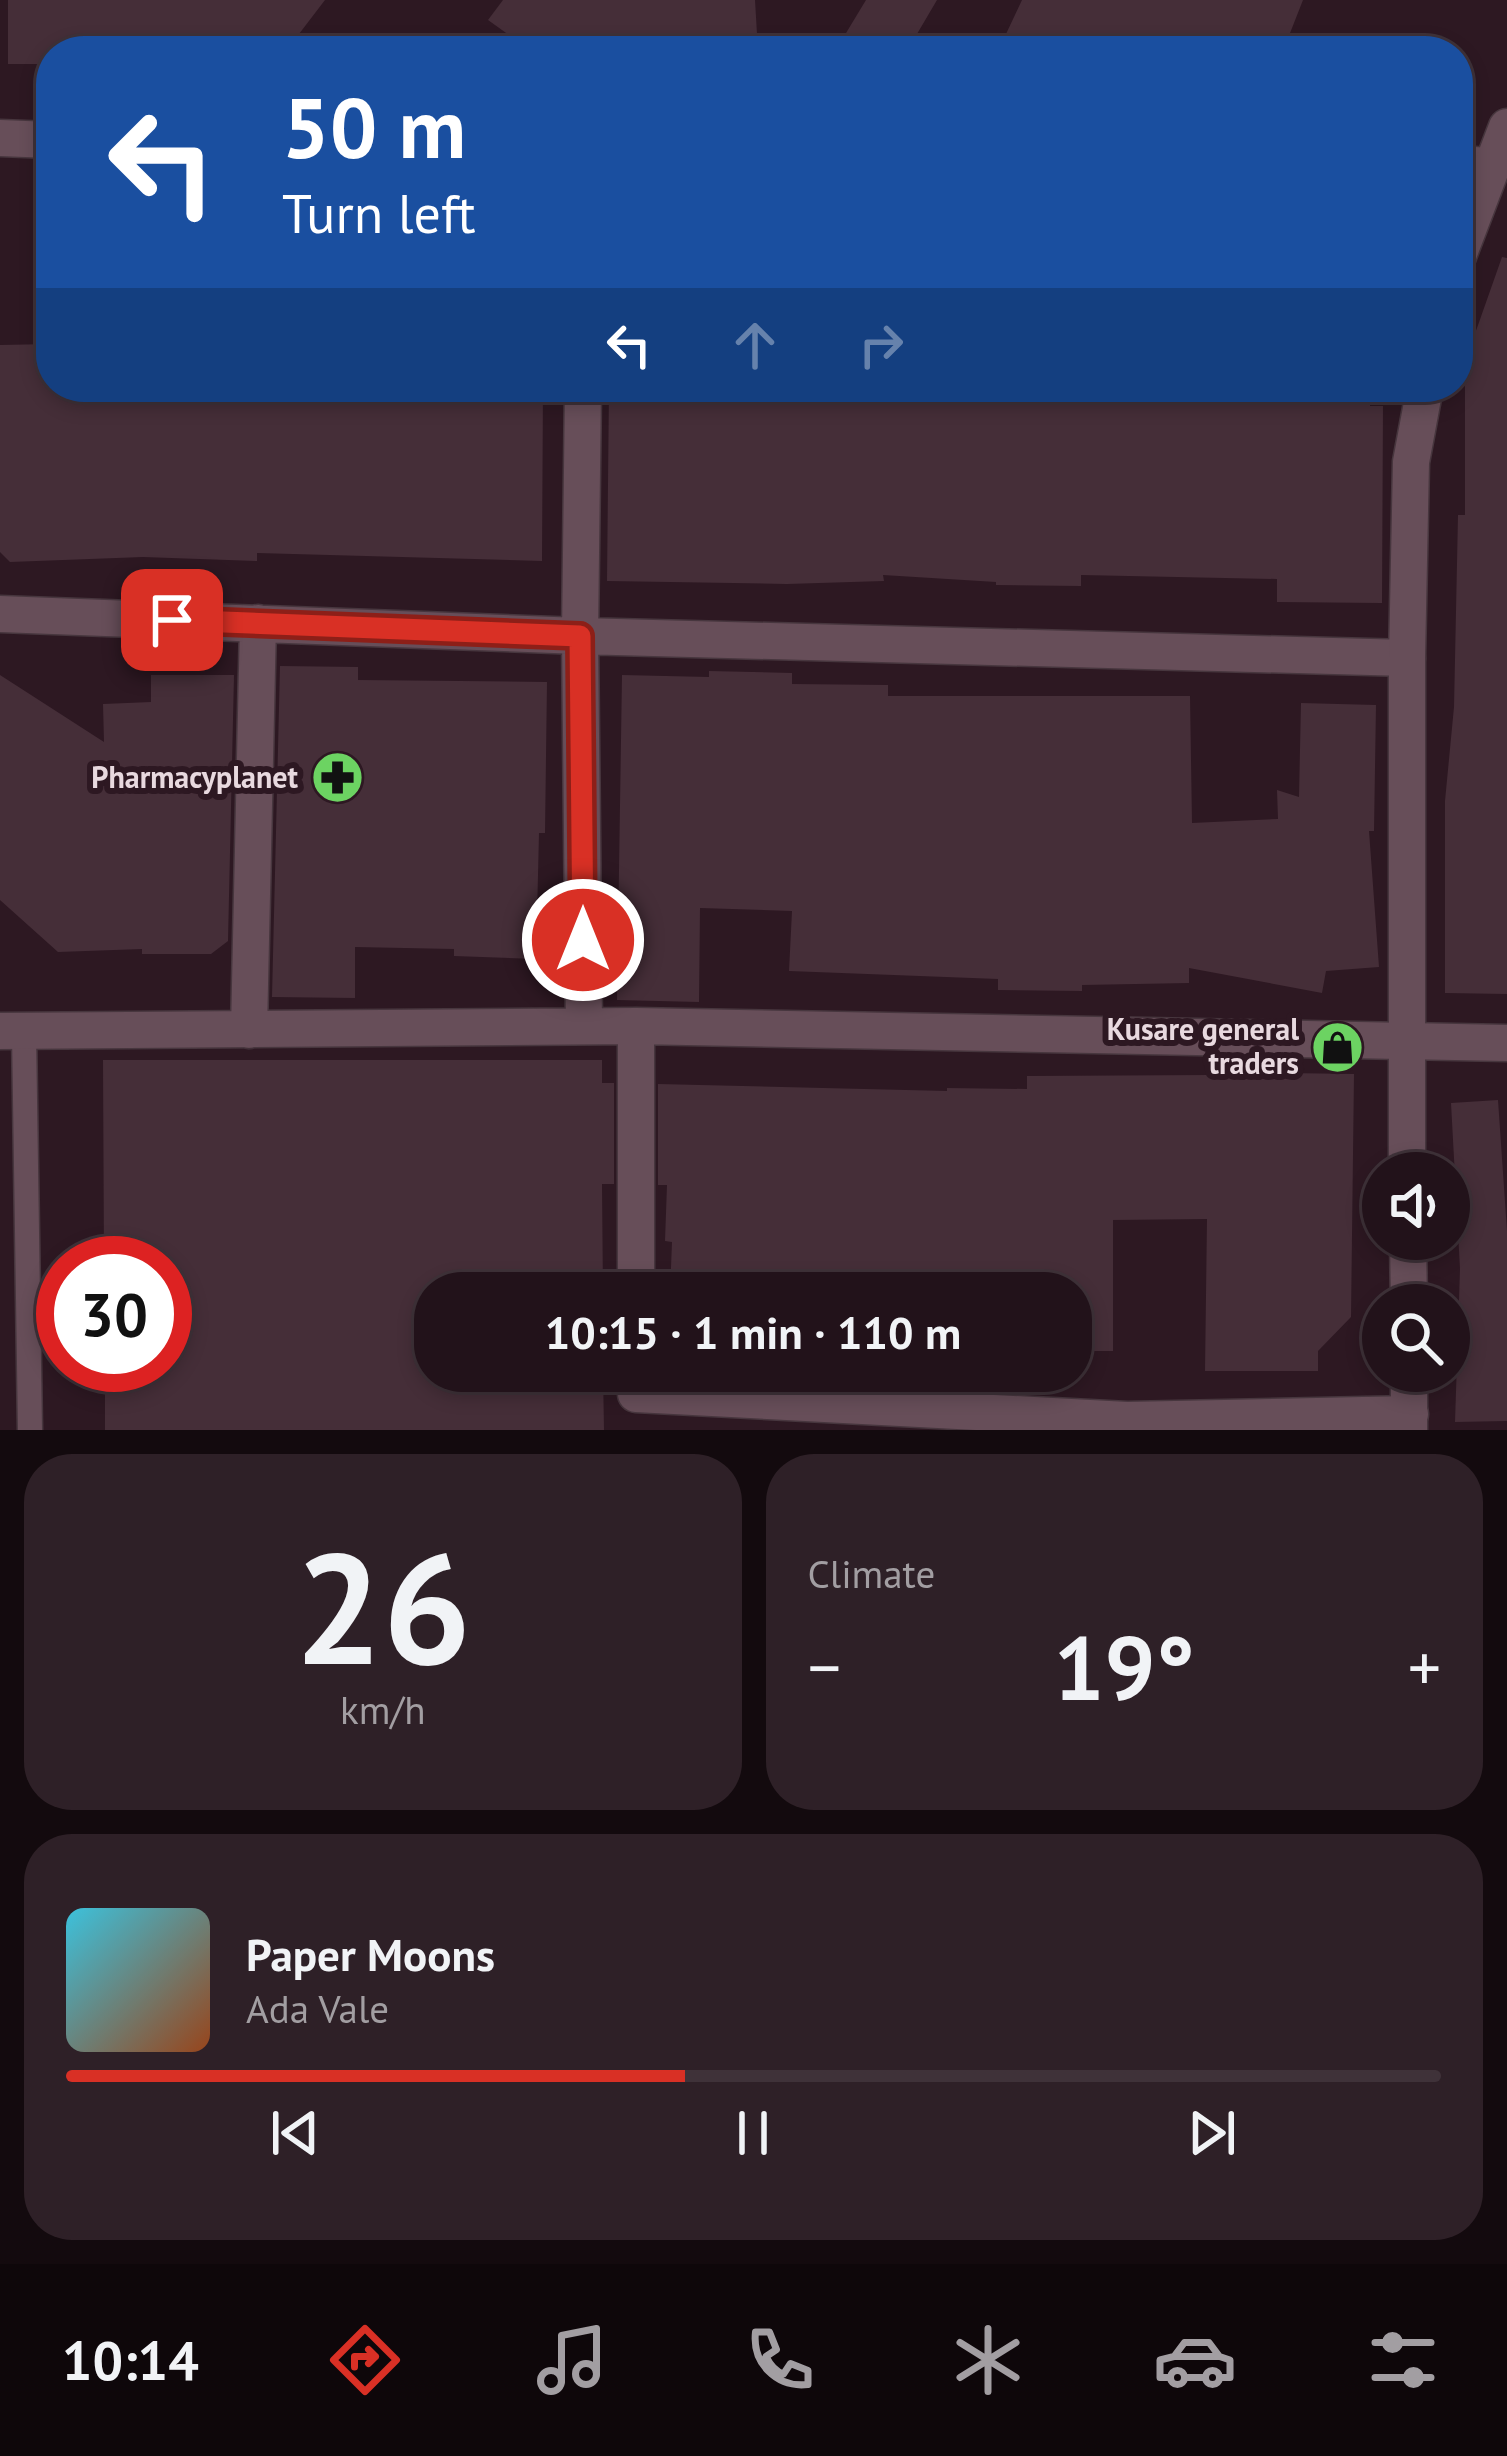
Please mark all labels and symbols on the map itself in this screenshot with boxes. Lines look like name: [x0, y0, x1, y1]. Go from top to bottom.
pin: [121, 569, 223, 671]
pharmacy icon: Pharmacyplanet: [309, 750, 365, 806]
place label: Pharmacyplanet: [91, 757, 299, 796]
position arrow: [520, 877, 646, 1003]
place label: Kusare general traders: [1107, 1009, 1299, 1082]
shop icon: Kusare general traders: [1310, 1019, 1366, 1075]
speed limit sign: 30: [36, 1236, 192, 1392]

